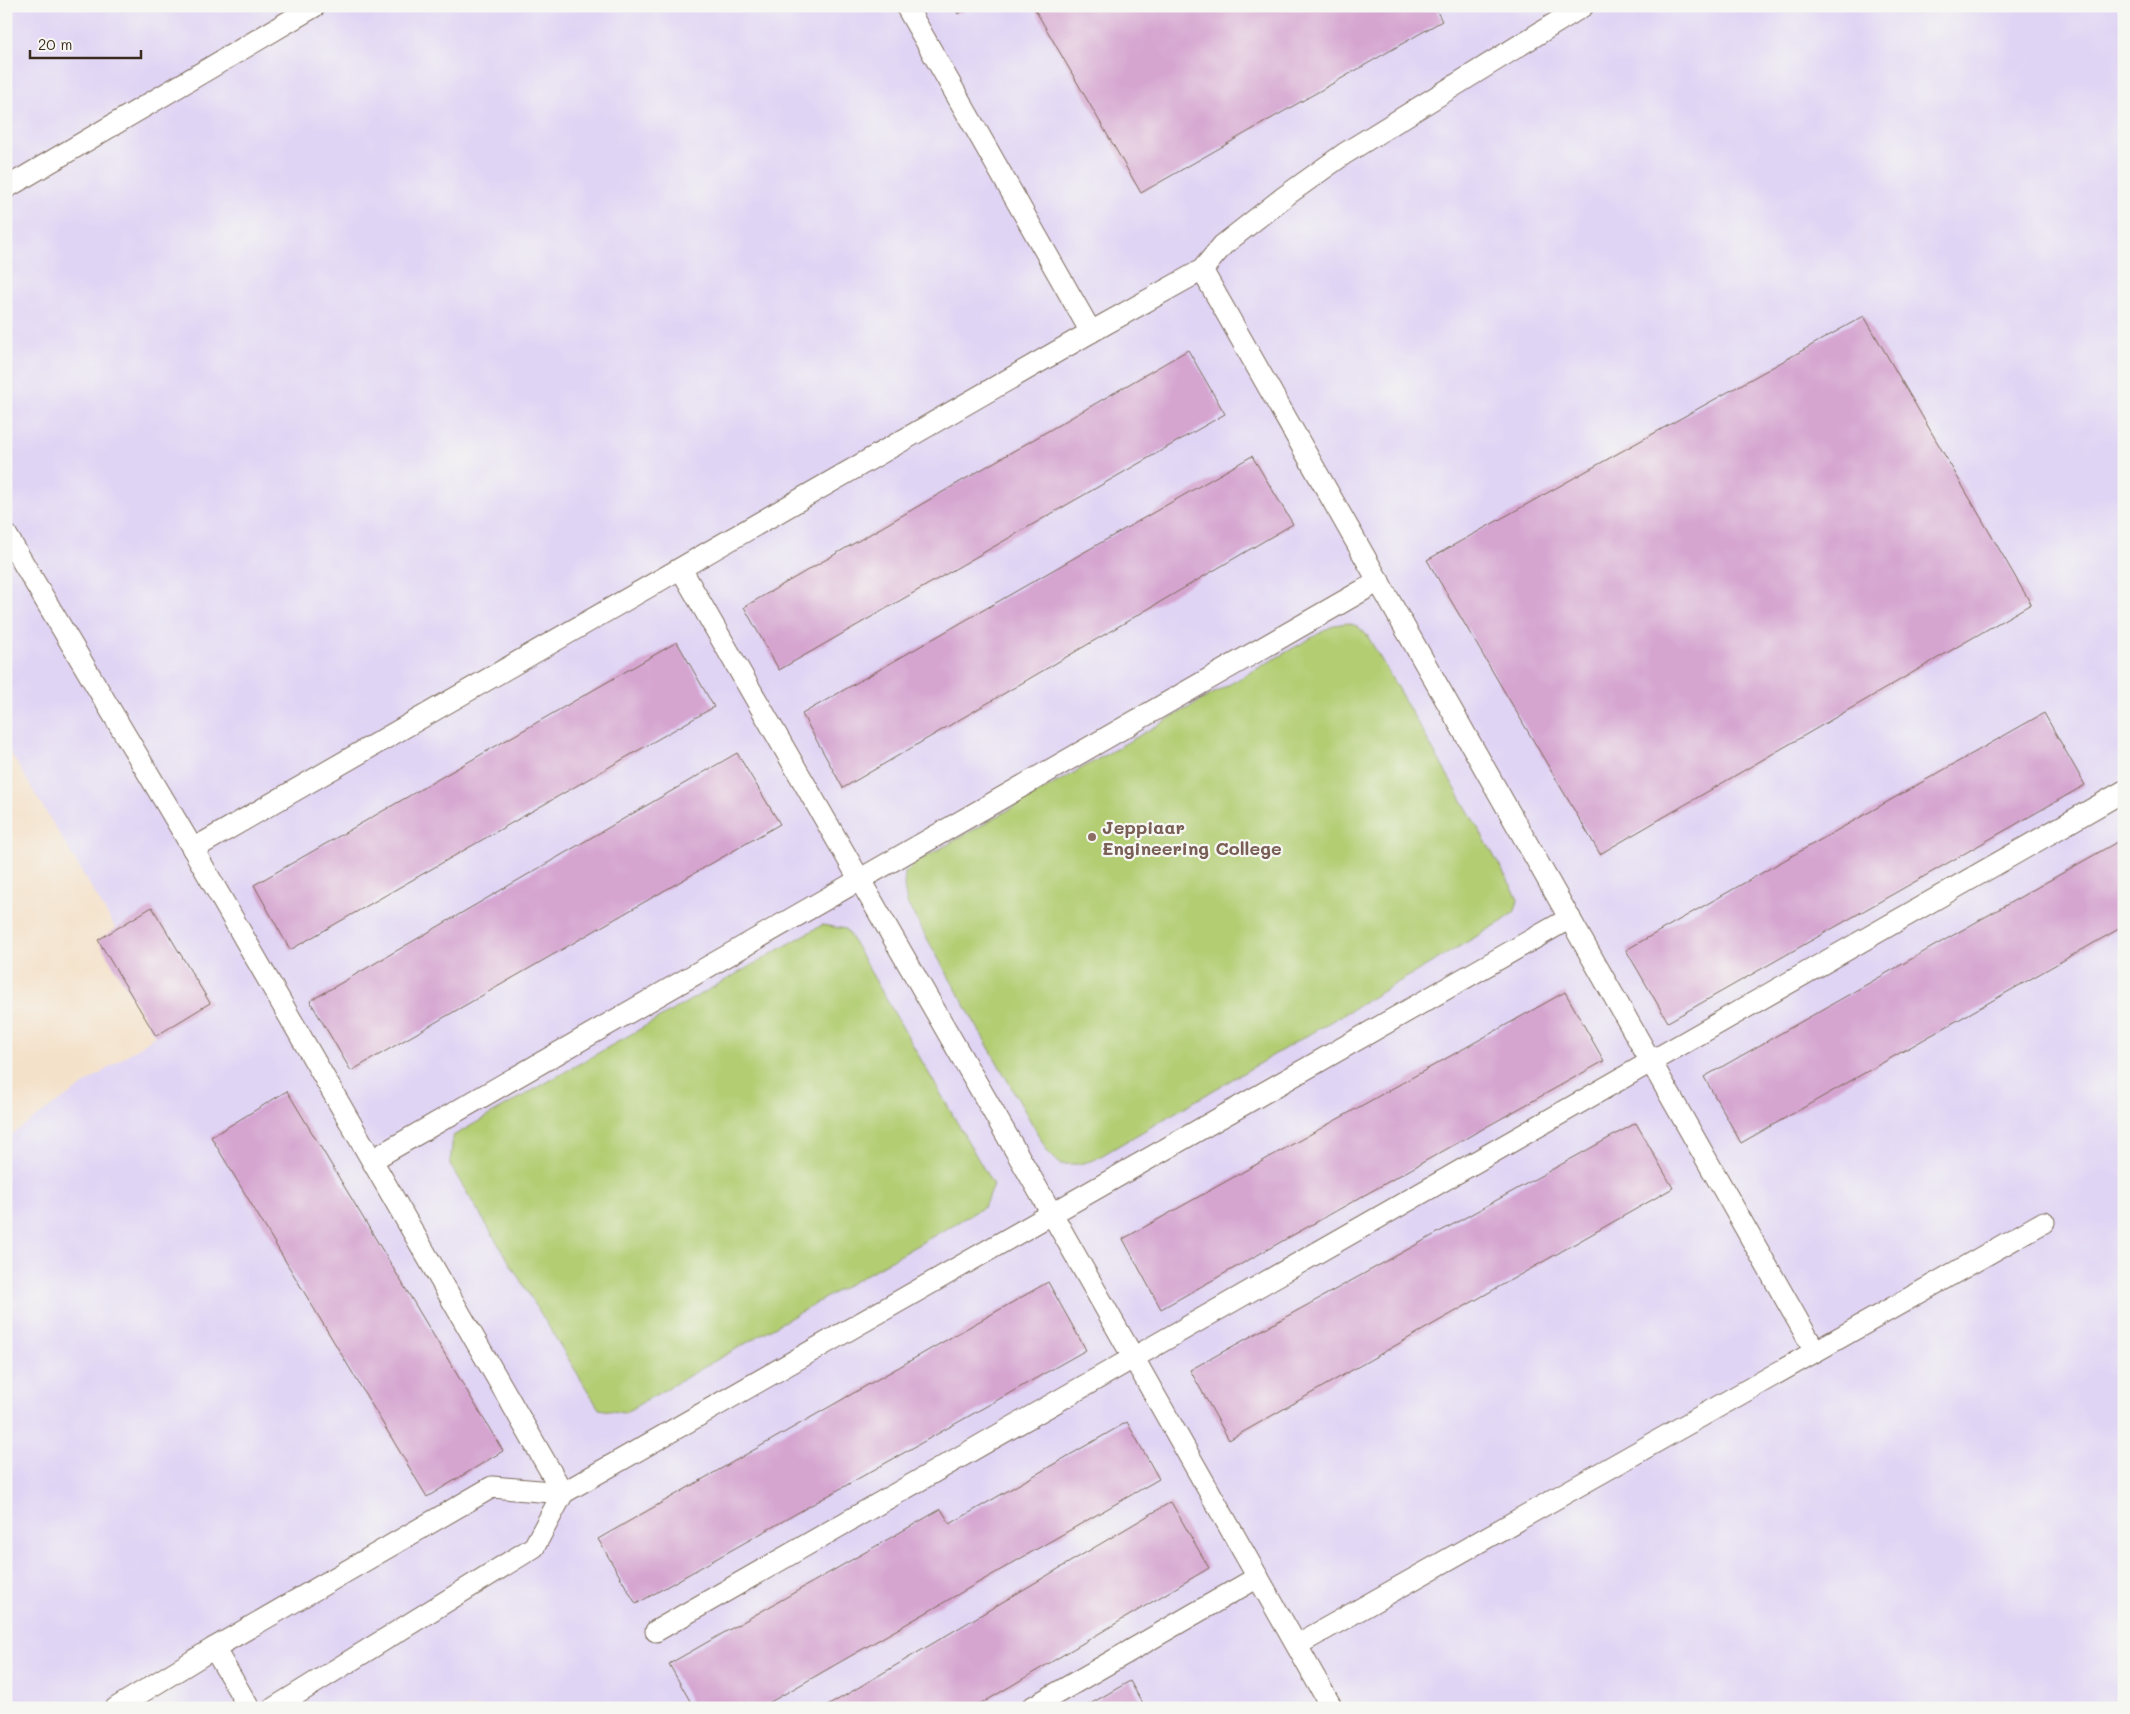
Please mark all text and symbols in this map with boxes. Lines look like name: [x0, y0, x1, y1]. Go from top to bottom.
scale bar: [30, 28, 141, 60]
text: 20 m: [38, 34, 72, 54]
place label: Jeppiaar Engineering College: [1102, 815, 1282, 860]
marker: Jeppiaar Engineering College: [1086, 831, 1098, 843]

